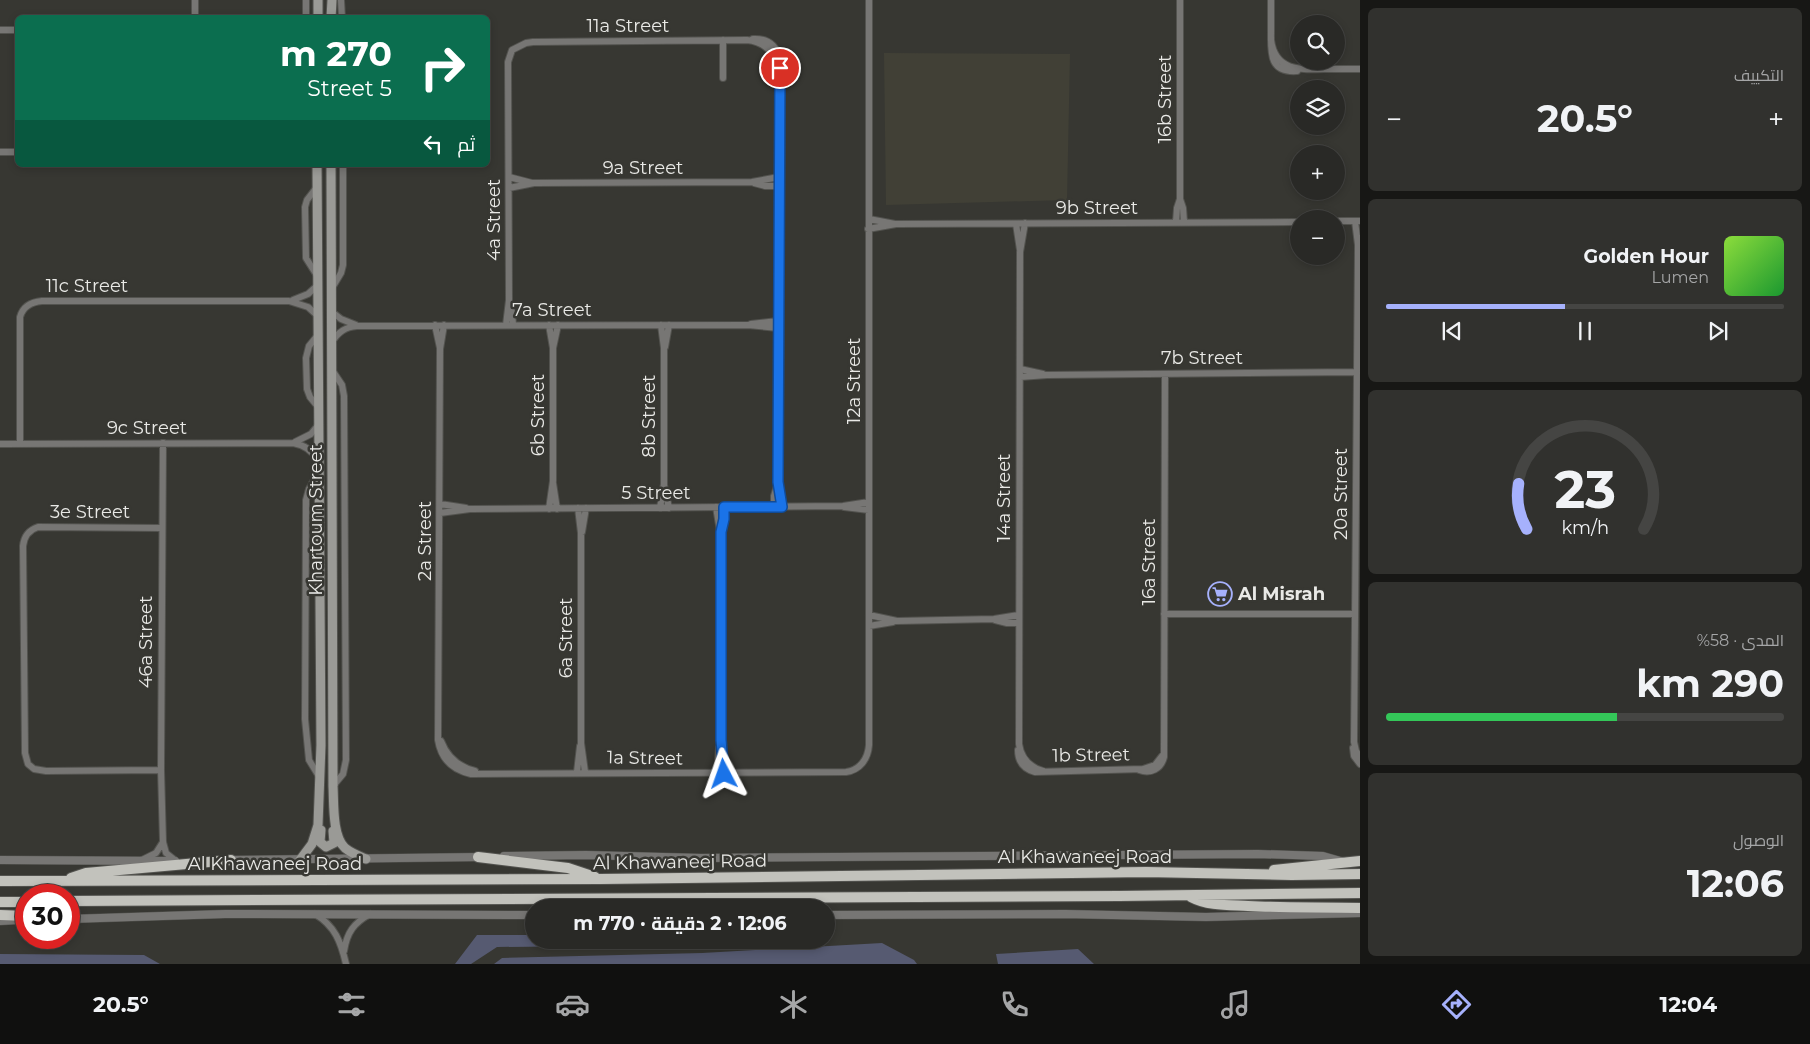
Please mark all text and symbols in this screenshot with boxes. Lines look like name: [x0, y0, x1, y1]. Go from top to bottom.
street label: 11a Street: [587, 15, 669, 37]
map controls: [1290, 15, 1345, 265]
button: search: [1290, 15, 1345, 70]
text: 270 m: [280, 32, 392, 75]
icon: right: [410, 35, 475, 100]
pin: [759, 47, 801, 89]
icon: arrive: [766, 54, 794, 82]
street label: 16b Street: [1154, 55, 1176, 143]
text: التكييف: [1734, 66, 1784, 85]
text: 5 Street: [307, 75, 392, 102]
button: layers: [1290, 80, 1345, 135]
text: 20.5°: [1537, 95, 1633, 142]
text: −: [1386, 102, 1402, 136]
text: +: [1768, 102, 1784, 136]
icon: left: [419, 130, 447, 158]
text: ثم: [457, 133, 475, 156]
button: +: [1290, 145, 1345, 200]
street label: 9a Street: [603, 157, 683, 179]
street label: 4a Street: [483, 179, 505, 261]
street label: 9b Street: [1056, 197, 1138, 219]
button: −: [1290, 210, 1345, 265]
text: Golden Hour: [1584, 245, 1709, 268]
text: Lumen: [1651, 268, 1709, 287]
street label: 11c Street: [46, 275, 128, 297]
street label: 7a Street: [512, 299, 592, 321]
icon: previous: [1438, 317, 1466, 345]
icon: pause: [1571, 317, 1599, 345]
icon: next: [1704, 317, 1732, 345]
street label: 12a Street: [843, 338, 865, 424]
street label: 7b Street: [1161, 347, 1243, 369]
street label: 6b Street: [527, 374, 549, 456]
street label: 8b Street: [638, 375, 660, 457]
street label: 9c Street: [107, 417, 187, 439]
street label: Khartoum Street: [305, 444, 327, 596]
street label: 20a Street: [1330, 448, 1352, 540]
street label: 14a Street: [993, 454, 1015, 542]
text: 23: [1554, 458, 1616, 521]
street label: 5 Street: [621, 482, 691, 504]
street label: 3e Street: [50, 501, 130, 523]
street label: 2a Street: [414, 501, 436, 581]
text: km/h: [1561, 517, 1609, 538]
street label: 16a Street: [1138, 518, 1160, 606]
supermarket icon: Al Misrah: [1207, 581, 1233, 607]
place label: Al Misrah: [1237, 583, 1325, 605]
street label: 46a Street: [135, 596, 157, 688]
street label: 6a Street: [555, 598, 577, 678]
text: المدى · 58%: [1697, 631, 1784, 650]
text: 290 km: [1636, 660, 1784, 707]
street label: 1b Street: [1052, 743, 1130, 767]
street label: 1a Street: [607, 746, 683, 770]
position arrow: [697, 747, 749, 799]
text: الوصول: [1733, 831, 1784, 850]
street label: Al Khawaneej Road: [998, 846, 1172, 868]
street label: Al Khawaneej Road: [593, 849, 767, 875]
street label: Al Khawaneej Road: [188, 853, 362, 875]
text: 12:06: [1687, 860, 1784, 907]
speed limit sign: 30: [15, 884, 80, 949]
text: 12:06 · 2 دقيقة · 770 m: [573, 912, 787, 935]
icon: filters: [334, 987, 369, 1022]
icon: car: [555, 987, 590, 1022]
icon: climate: [776, 987, 811, 1022]
icon: phone: [997, 987, 1032, 1022]
icon: music: [1218, 987, 1253, 1022]
icon: directions: [1439, 987, 1474, 1022]
text: 20.5°: [93, 991, 149, 1018]
text: 12:04: [1660, 991, 1717, 1018]

